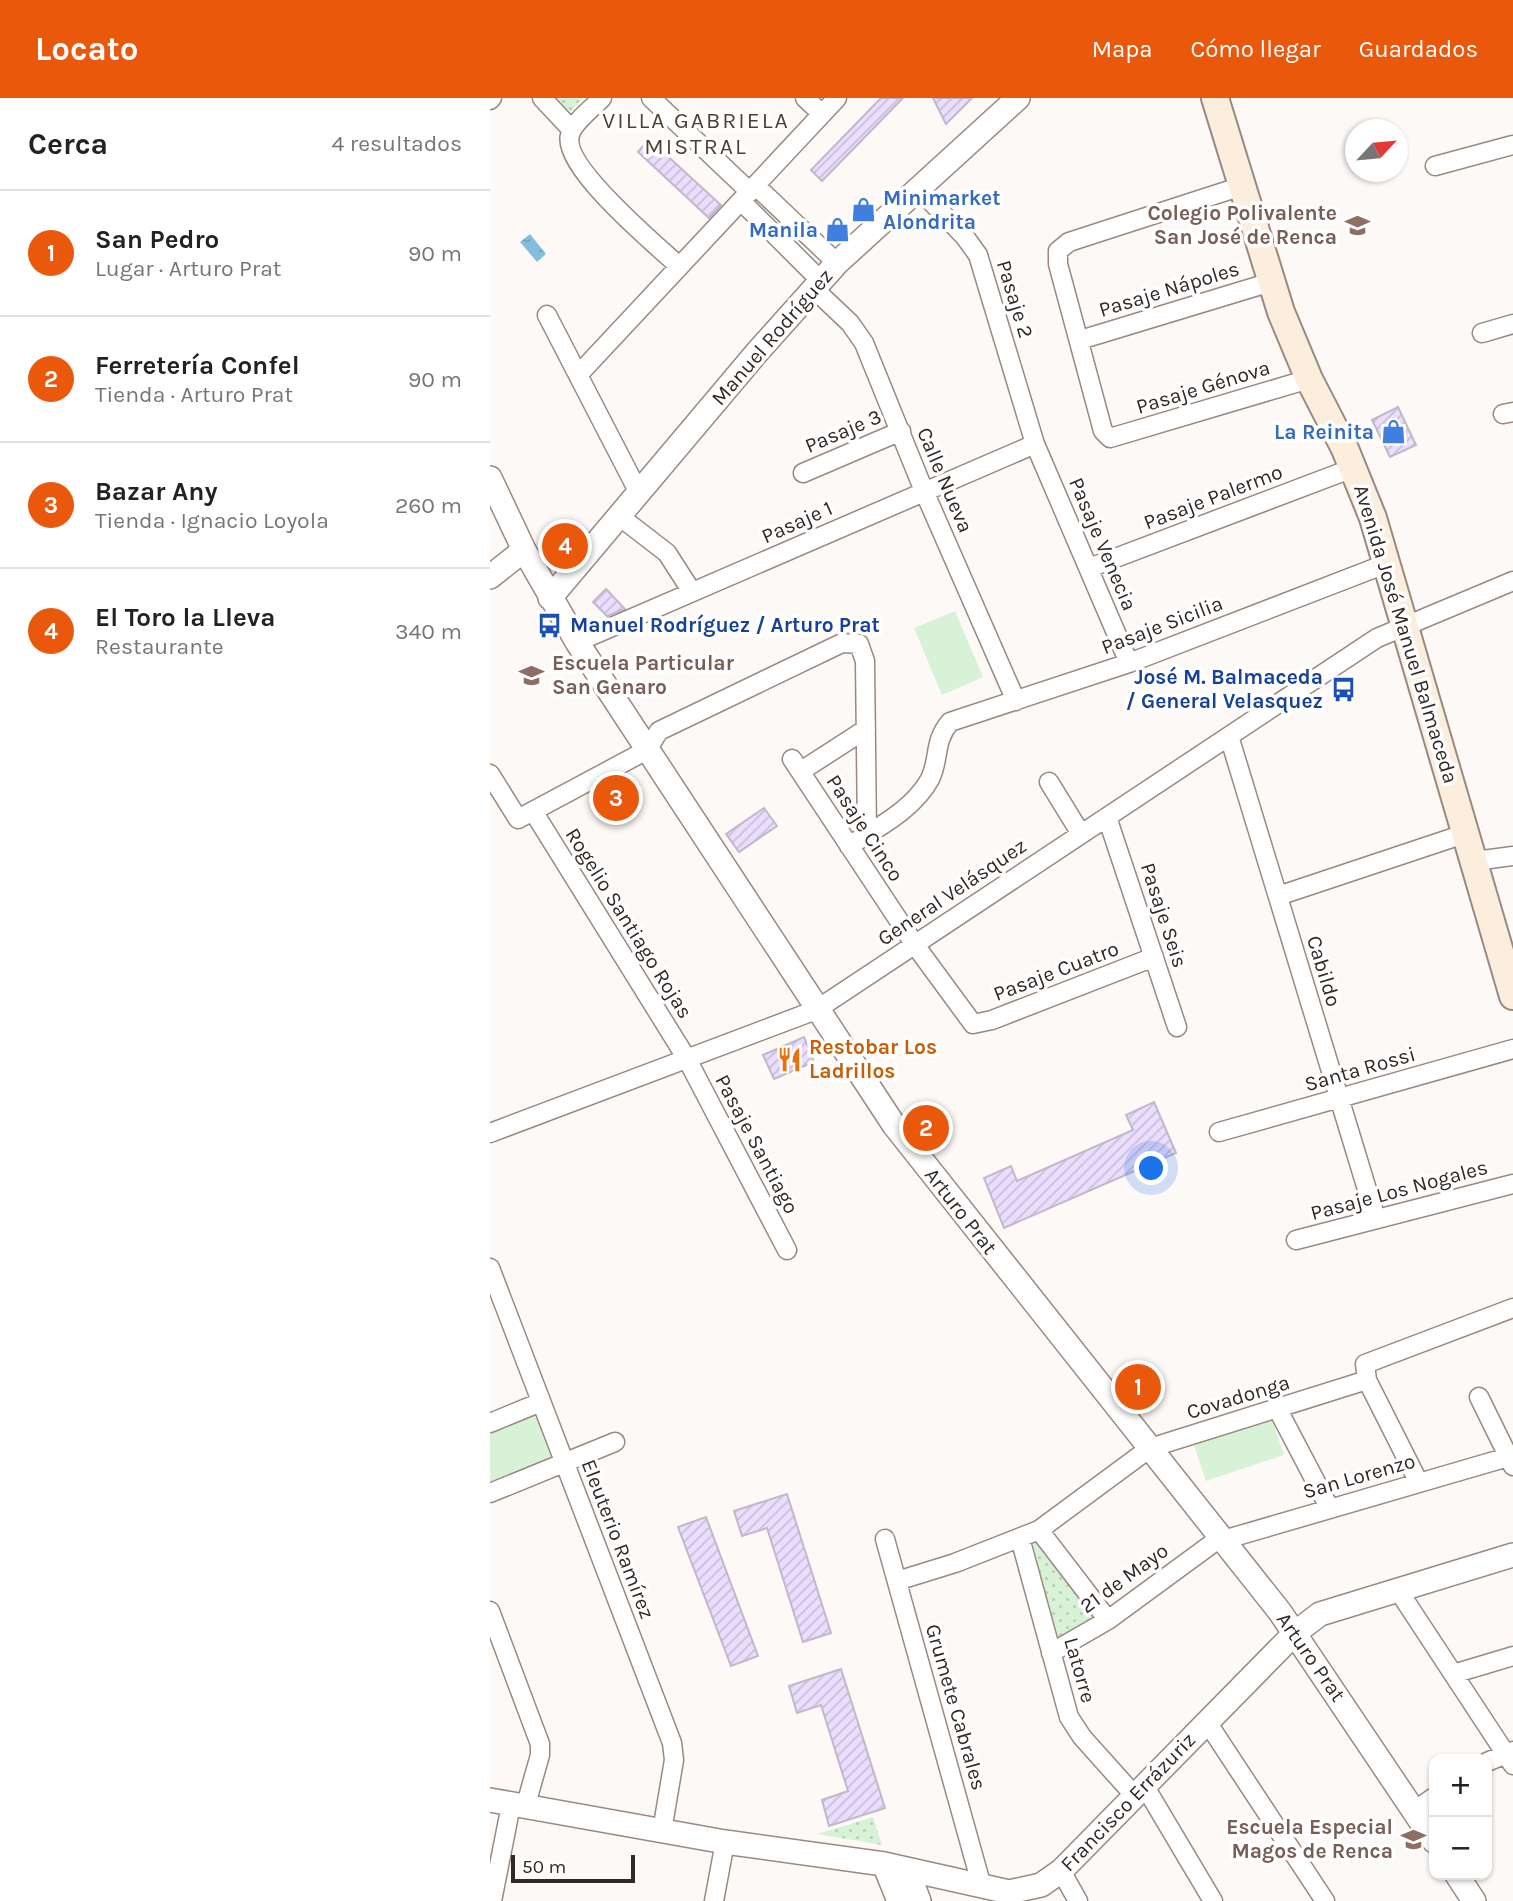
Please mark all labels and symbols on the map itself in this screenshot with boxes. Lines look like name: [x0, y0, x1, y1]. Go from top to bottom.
district label: VILLA GABRIELA MISTRAL: [602, 107, 790, 160]
north arrow: [1345, 119, 1408, 182]
place label: Minimarket Alondrita: [883, 186, 1001, 234]
shop icon: Minimarket Alondrita: [849, 196, 877, 224]
place label: Colegio Polivalente San José de Renca: [1147, 201, 1337, 249]
school or university icon: Colegio Polivalente San José de Renca: [1343, 211, 1371, 239]
shop icon: Manila: [824, 216, 852, 244]
place label: Manila: [749, 218, 818, 242]
street label: Pasaje Nápoles: [1096, 256, 1242, 322]
street label: Pasaje 2: [992, 257, 1038, 341]
street label: Manuel Rodríguez: [706, 264, 838, 410]
street label: Pasaje Génova: [1133, 355, 1273, 419]
street label: Pasaje 3: [801, 404, 885, 458]
shop icon: La Reinita: [1380, 418, 1408, 446]
place label: La Reinita: [1274, 420, 1374, 444]
street label: Calle Nueva: [912, 424, 978, 536]
street label: Pasaje Palermo: [1140, 460, 1286, 534]
street label: Pasaje Venecia: [1064, 474, 1142, 614]
street label: Avenida José Manuel Balmaceda: [1349, 482, 1463, 786]
street label: Pasaje 1: [758, 496, 836, 548]
pin: 4: [542, 520, 588, 572]
street label: Pasaje Sicilia: [1098, 591, 1226, 659]
bus stop icon: Manuel Rodríguez / Arturo Prat: [536, 611, 564, 639]
place label: Manuel Rodríguez / Arturo Prat: [570, 613, 880, 637]
place label: Escuela Particular San Genaro: [552, 651, 735, 699]
school or university icon: Escuela Particular San Genaro: [518, 661, 546, 689]
place label: José M. Balmaceda / General Velasquez: [1126, 665, 1323, 714]
bus stop icon: José M. Balmaceda / General Velasquez: [1329, 675, 1357, 703]
street label: Pasaje Cinco: [822, 770, 908, 886]
pin: 3: [593, 772, 639, 824]
street label: Rogelio Santiago Rojas: [561, 823, 697, 1023]
street label: General Velásquez: [873, 833, 1031, 951]
street label: Pasaje Seis: [1136, 860, 1192, 970]
street label: Cabildo: [1302, 933, 1346, 1009]
street label: Pasaje Cuatro: [990, 936, 1122, 1006]
place label: Restobar Los Ladrillos: [809, 1035, 937, 1083]
street label: Santa Rossi: [1302, 1042, 1418, 1096]
restaurant icon: Restobar Los Ladrillos: [775, 1045, 803, 1073]
street label: Pasaje Santiago: [710, 1070, 804, 1218]
pin: 2: [903, 1102, 949, 1154]
your location: [1134, 1151, 1168, 1185]
street label: Pasaje Los Nogales: [1308, 1155, 1490, 1225]
street label: Arturo Prat: [920, 1163, 1002, 1259]
pin: 1: [1115, 1361, 1161, 1413]
street label: Covadonga: [1184, 1370, 1292, 1424]
street label: San Lorenzo: [1300, 1449, 1418, 1503]
street label: Eleuterio Ramírez: [577, 1456, 659, 1622]
street label: 21 de Mayo: [1075, 1538, 1173, 1618]
street label: Arturo Prat: [1272, 1608, 1350, 1706]
street label: Grumete Cabrales: [921, 1621, 991, 1793]
street label: Latorre: [1059, 1635, 1101, 1705]
street label: Francisco Errázuriz: [1056, 1728, 1200, 1876]
place label: Escuela Especial Magos de Renca: [1226, 1815, 1393, 1863]
school or university icon: Escuela Especial Magos de Renca: [1399, 1825, 1427, 1853]
scale bar: [511, 1852, 635, 1884]

